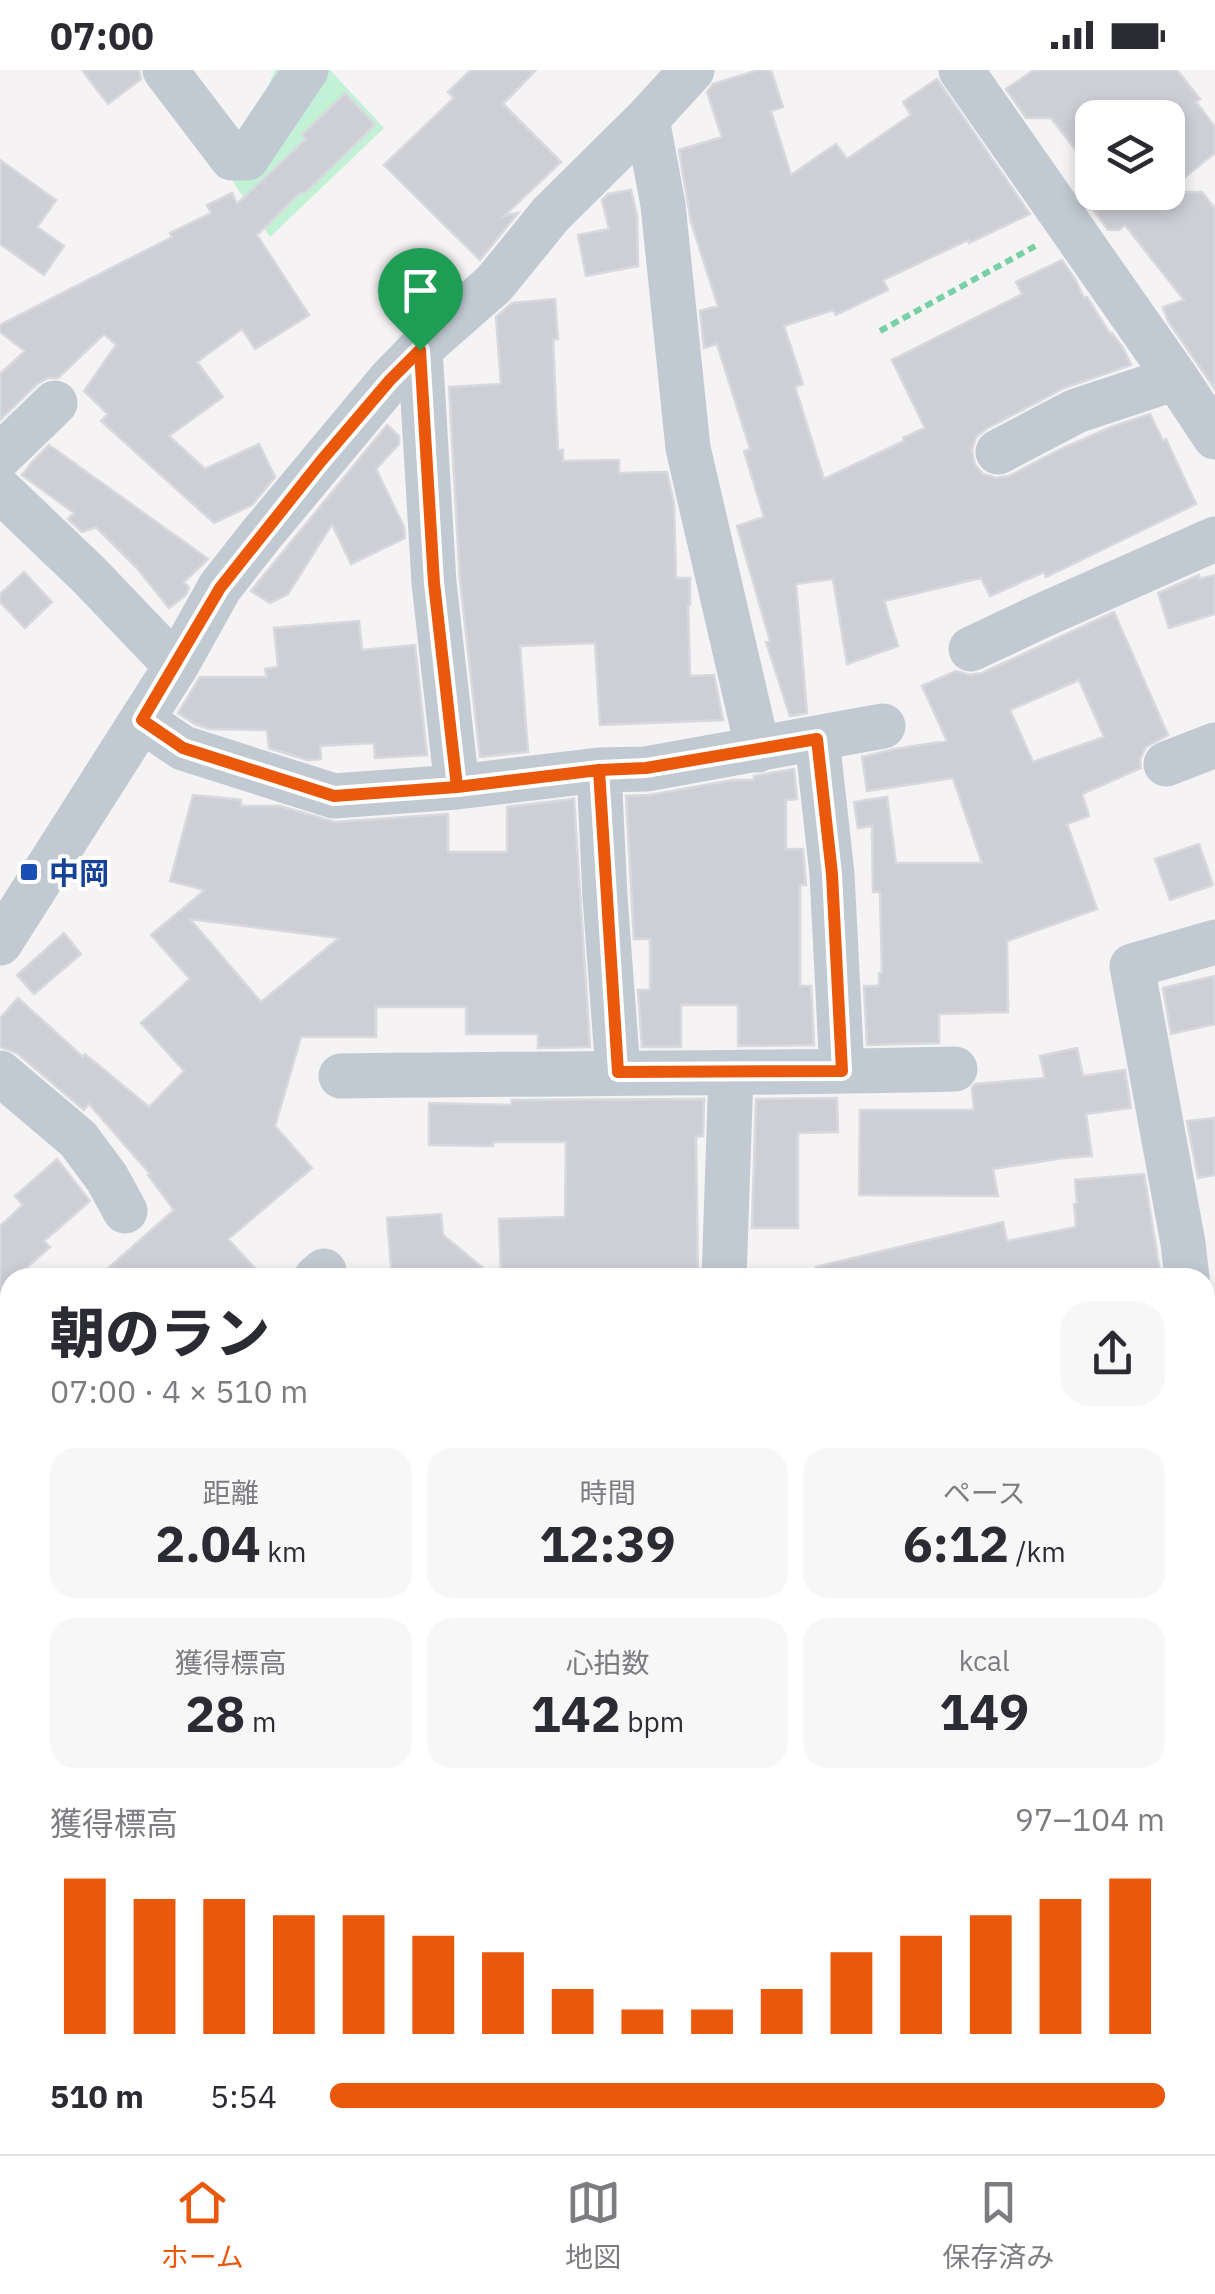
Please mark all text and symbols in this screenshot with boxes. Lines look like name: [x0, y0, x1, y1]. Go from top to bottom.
text: 07:00: [50, 11, 154, 60]
map controls: [1075, 100, 1185, 210]
button: layers: [1075, 100, 1185, 210]
pin: [378, 248, 463, 351]
icon: arrive: [393, 263, 448, 318]
place label: 中岡: [49, 853, 109, 892]
marker: 中岡: [18, 861, 40, 883]
text: 朝のラン: [50, 1297, 270, 1368]
button: share: [1060, 1301, 1165, 1406]
text: 07:00 · 4 × 510 m: [50, 1370, 308, 1412]
text: 距離: [203, 1474, 259, 1511]
text: 時間: [579, 1474, 636, 1511]
text: ペース: [943, 1474, 1025, 1511]
text: 2.04: [155, 1511, 261, 1576]
text: 12:39: [539, 1511, 676, 1576]
text: 6:12: [903, 1511, 1009, 1576]
text: km: [261, 1533, 306, 1570]
text: /km: [1009, 1533, 1066, 1570]
text: kcal: [959, 1642, 1010, 1679]
text: 獲得標高: [175, 1644, 287, 1681]
text: 心拍数: [565, 1644, 650, 1681]
text: 149: [939, 1679, 1029, 1744]
text: 28: [185, 1681, 245, 1746]
text: 142: [531, 1681, 621, 1746]
text: m: [245, 1703, 276, 1740]
text: bpm: [621, 1703, 684, 1740]
text: 97–104 m: [1015, 1798, 1165, 1840]
text: 獲得標高: [50, 1802, 178, 1844]
text: 510 m: [50, 2075, 144, 2117]
text: 5:54: [210, 2075, 277, 2117]
tab: ホーム: [161, 2175, 244, 2275]
tab: 地図: [565, 2175, 621, 2275]
tab: 保存済み: [942, 2175, 1054, 2275]

